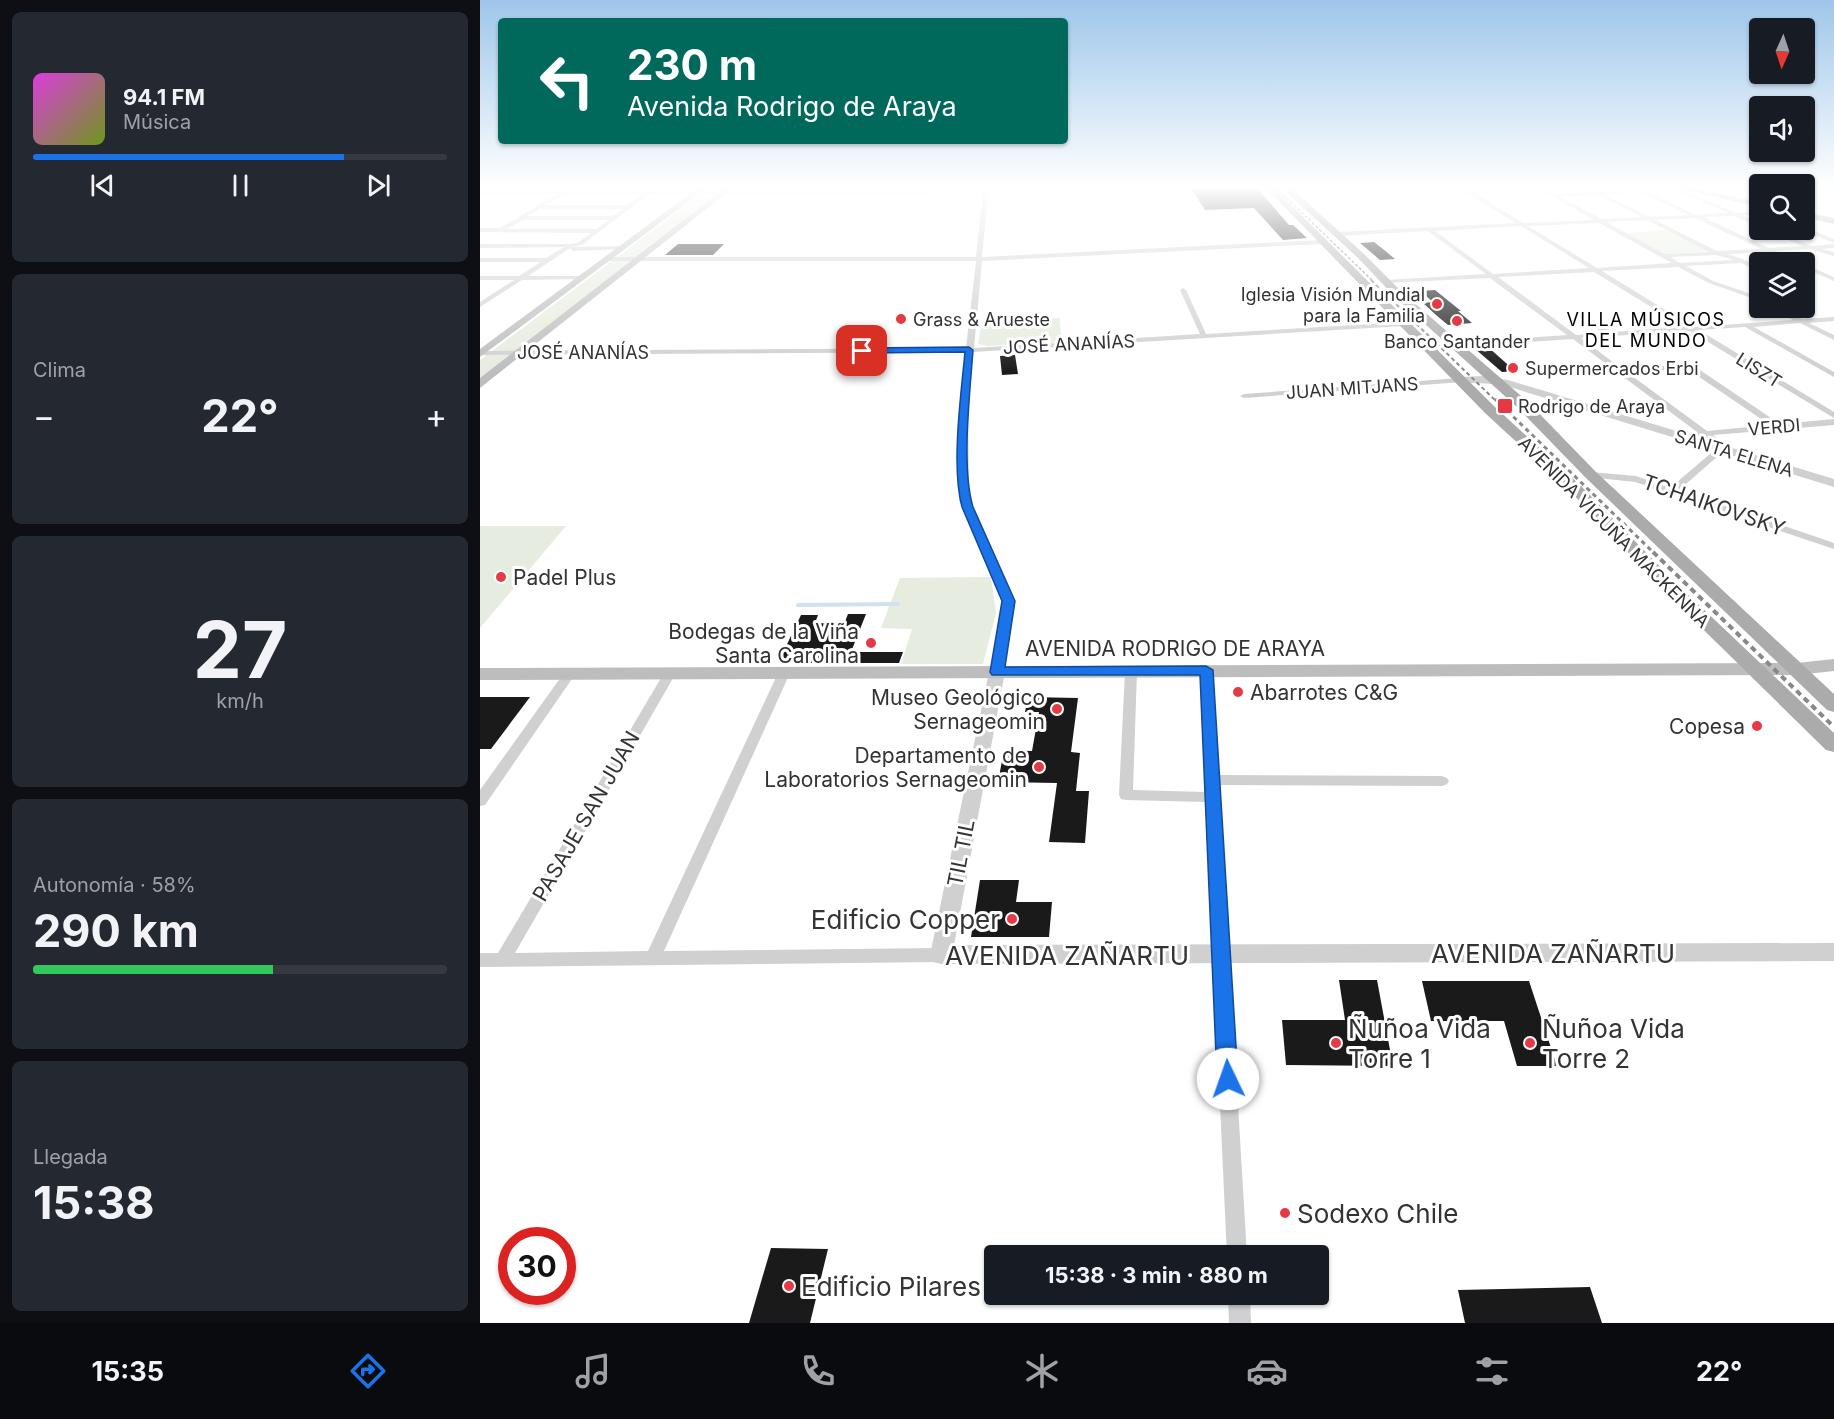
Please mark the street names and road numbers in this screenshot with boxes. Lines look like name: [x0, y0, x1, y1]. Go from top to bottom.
street label: JOSÉ ANANÍAS: [1002, 329, 1136, 358]
street label: JOSÉ ANANÍAS: [517, 341, 649, 363]
street label: LISZT: [1732, 348, 1786, 392]
street label: JUAN MITJANS: [1285, 373, 1419, 403]
street label: VERDI: [1747, 414, 1801, 440]
street label: SANTA ELENA: [1672, 425, 1796, 481]
street label: AVENIDA VICUÑA MACKENNA: [1514, 432, 1714, 632]
street label: TCHAIKOVSKY: [1639, 469, 1789, 541]
street label: AVENIDA RODRIGO DE ARAYA: [1025, 636, 1325, 661]
street label: PASAJE SAN JUAN: [527, 727, 645, 905]
street label: TIL TIL: [942, 817, 980, 889]
street label: AVENIDA ZAÑARTU: [1431, 938, 1675, 969]
street label: AVENIDA ZAÑARTU: [945, 940, 1189, 971]

